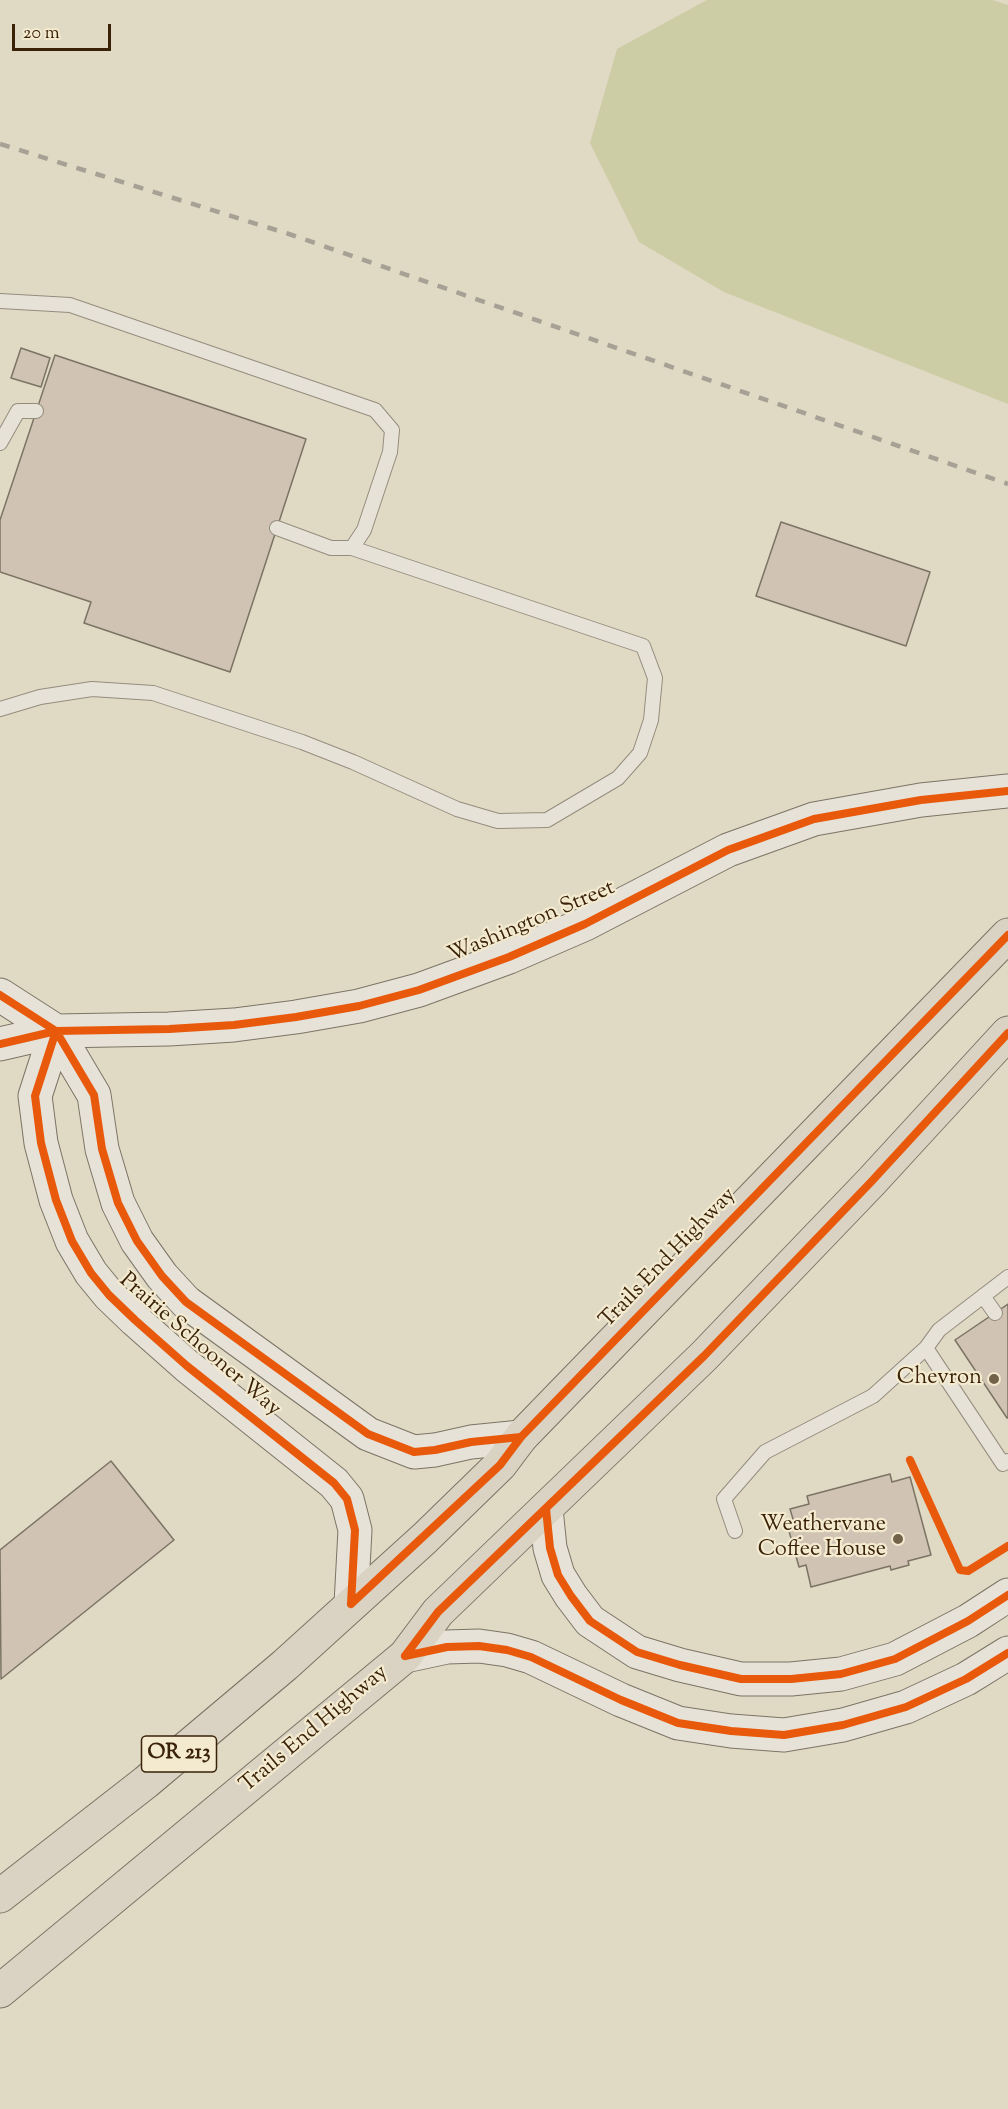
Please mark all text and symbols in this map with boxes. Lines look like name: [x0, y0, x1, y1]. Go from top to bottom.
scale bar: [15, 12, 114, 50]
text: 20 m: [23, 21, 60, 47]
street label: Washington Street: [445, 876, 619, 970]
street label: Trails End Highway: [595, 1183, 743, 1335]
street label: Prairie Schooner Way: [113, 1269, 285, 1423]
place label: Chevron: [897, 1366, 982, 1392]
marker: Chevron: [987, 1372, 1001, 1386]
place label: Weathervane Coffee House: [758, 1513, 886, 1564]
marker: Weathervane Coffee House: [891, 1532, 905, 1546]
street label: Trails End Highway: [236, 1660, 394, 1800]
road number: OR 213: [142, 1736, 216, 1772]

